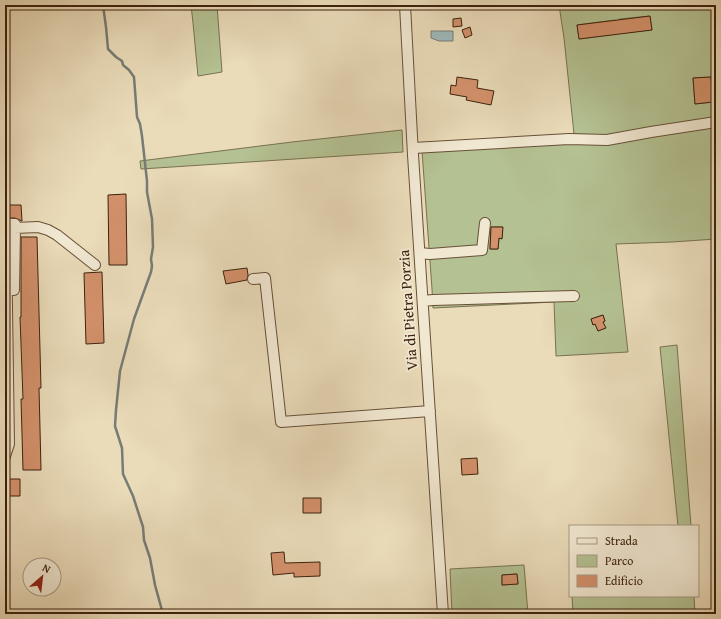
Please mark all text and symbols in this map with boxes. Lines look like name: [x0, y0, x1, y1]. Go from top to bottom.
street label: Via di Pietra Porzia: [393, 249, 422, 371]
legend: [569, 525, 699, 597]
text: Strada: [605, 532, 638, 549]
text: Parco: [605, 552, 633, 569]
north arrow: [22, 557, 62, 597]
text: N: [40, 559, 54, 577]
text: Edificio: [605, 572, 643, 589]

